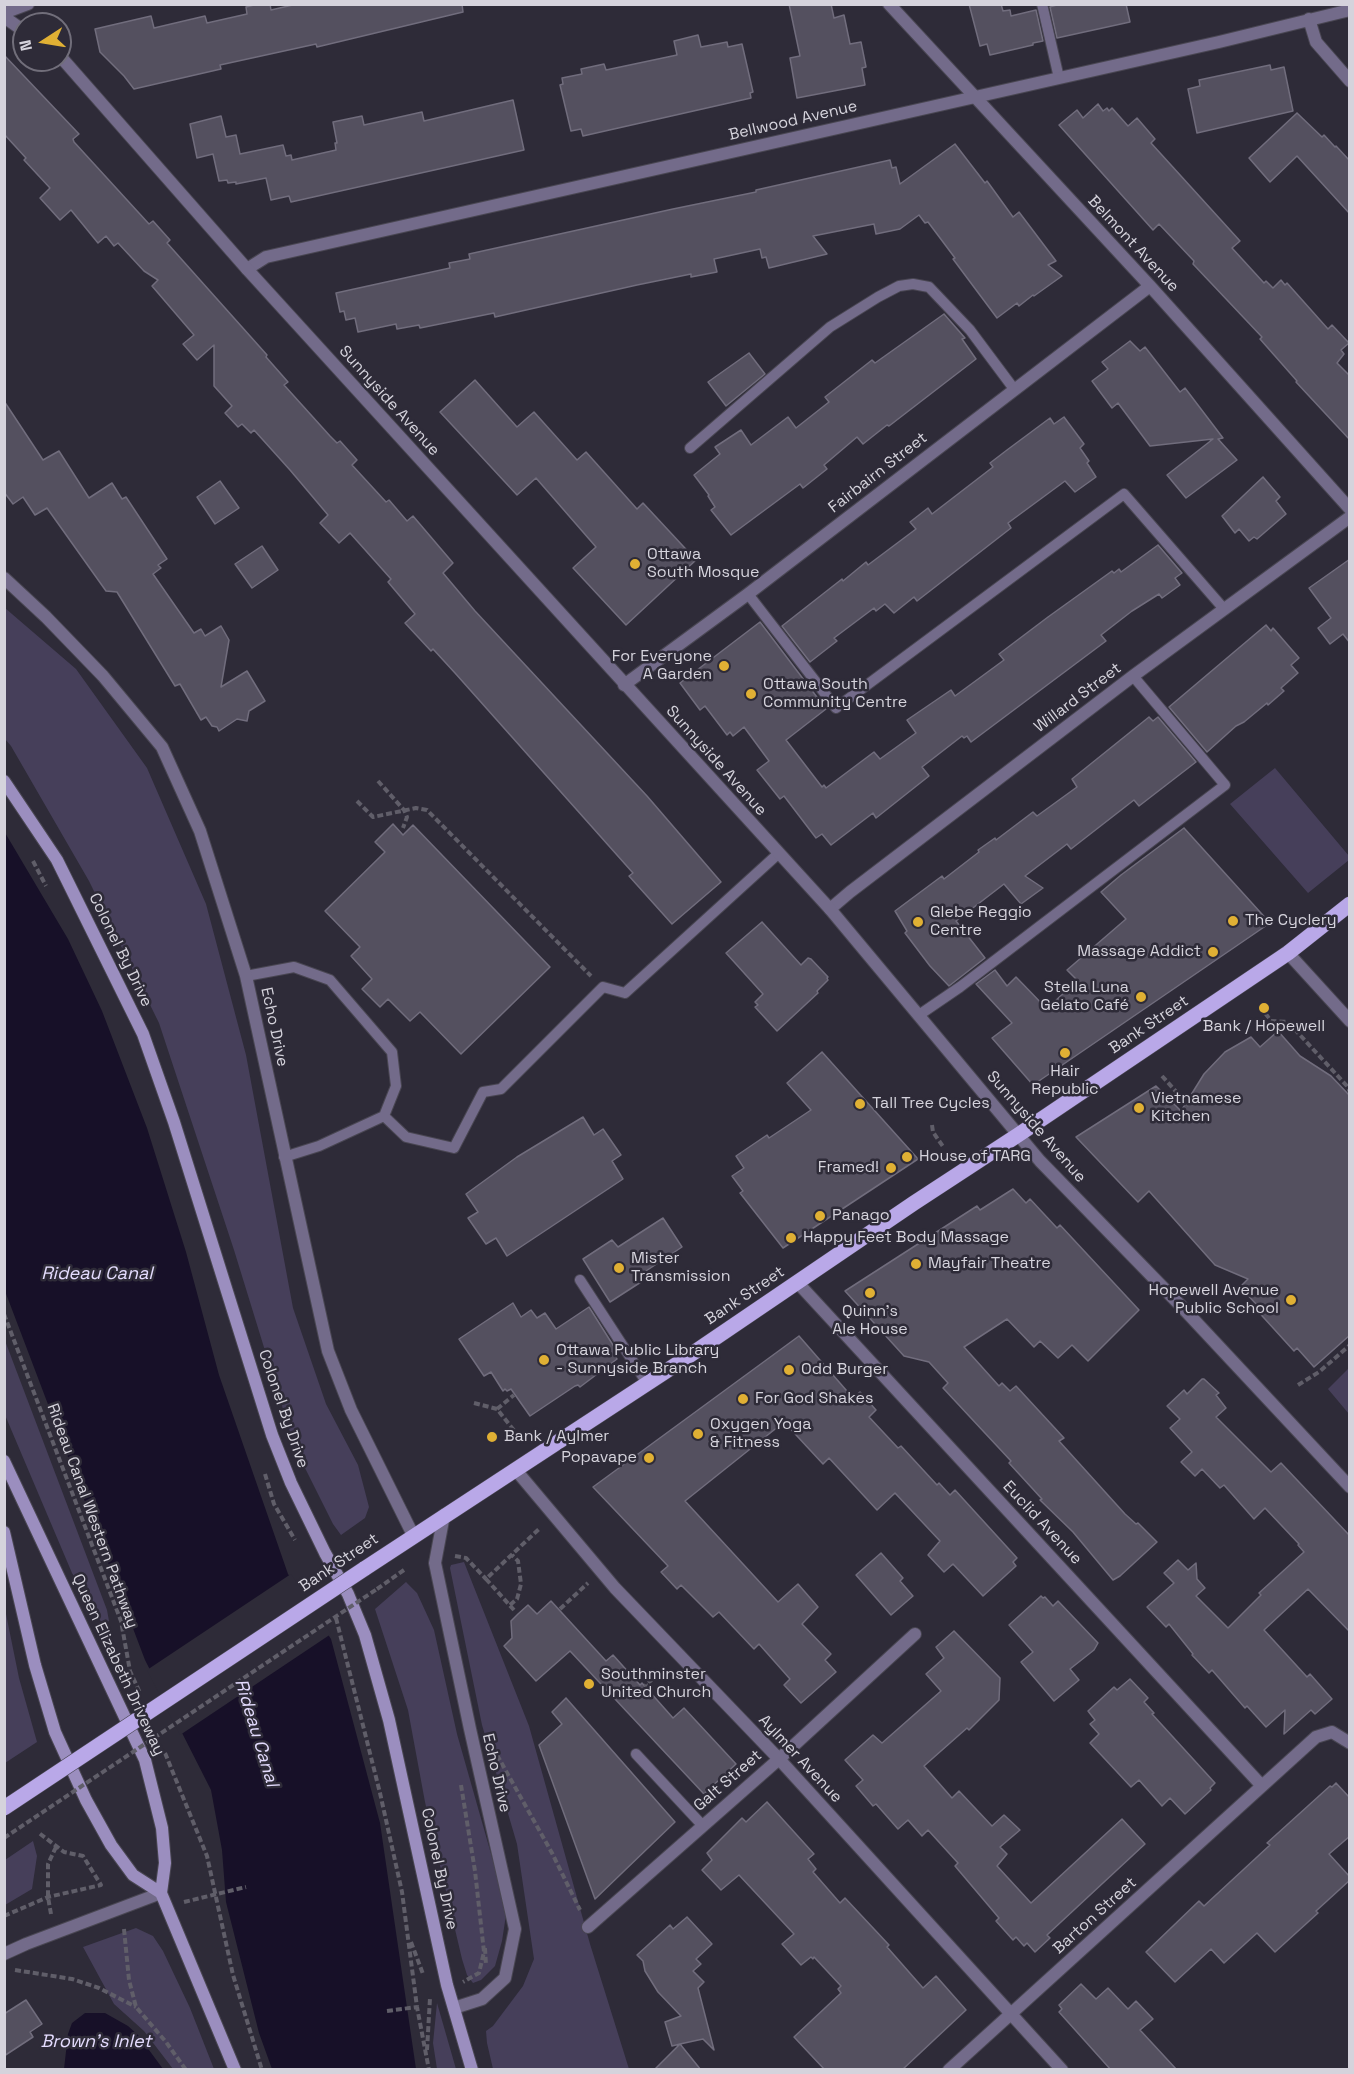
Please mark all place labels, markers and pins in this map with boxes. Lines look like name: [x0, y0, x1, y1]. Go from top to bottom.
place label: Ottawa South Mosque: [647, 545, 759, 583]
marker: Ottawa South Mosque: [628, 557, 642, 571]
place label: For Everyone A Garden: [612, 647, 712, 685]
marker: For Everyone A Garden: [717, 659, 731, 673]
place label: Ottawa South Community Centre: [763, 675, 907, 713]
marker: Ottawa South Community Centre: [744, 687, 758, 701]
place label: Glebe Reggio Centre: [930, 903, 1032, 941]
place label: The Cyclery: [1245, 911, 1337, 931]
marker: The Cyclery: [1226, 914, 1240, 928]
marker: Glebe Reggio Centre: [911, 915, 925, 929]
place label: Massage Addict: [1077, 942, 1201, 962]
marker: Massage Addict: [1206, 945, 1220, 959]
place label: Stella Luna Gelato Café: [1040, 978, 1129, 1016]
marker: Stella Luna Gelato Café: [1134, 990, 1148, 1004]
marker: Bank / Hopewell: [1257, 1001, 1271, 1015]
place label: Bank / Hopewell: [1203, 1017, 1325, 1037]
marker: Hair Republic: [1058, 1046, 1072, 1060]
place label: Hair Republic: [1031, 1062, 1099, 1100]
place label: Vietnamese Kitchen: [1151, 1089, 1241, 1127]
place label: Tall Tree Cycles: [872, 1094, 990, 1114]
marker: Tall Tree Cycles: [853, 1097, 867, 1111]
marker: Vietnamese Kitchen: [1132, 1101, 1146, 1115]
place label: House of TARG: [919, 1147, 1031, 1167]
marker: House of TARG: [900, 1150, 914, 1164]
place label: Framed!: [818, 1158, 879, 1178]
marker: Framed!: [884, 1161, 898, 1175]
place label: Panago: [832, 1206, 890, 1226]
marker: Panago: [813, 1209, 827, 1223]
place label: Happy Feet Body Massage: [803, 1228, 1009, 1248]
marker: Happy Feet Body Massage: [784, 1231, 798, 1245]
place label: Mister Transmission: [631, 1249, 731, 1287]
place label: Mayfair Theatre: [928, 1254, 1051, 1274]
marker: Mayfair Theatre: [909, 1257, 923, 1271]
marker: Mister Transmission: [612, 1261, 626, 1275]
place label: Hopewell Avenue Public School: [1148, 1281, 1279, 1319]
marker: Quinn's Ale House: [863, 1286, 877, 1300]
marker: Hopewell Avenue Public School: [1284, 1293, 1298, 1307]
place label: Quinn's Ale House: [832, 1302, 908, 1340]
place label: Ottawa Public Library - Sunnyside Branch: [556, 1341, 719, 1379]
marker: Ottawa Public Library - Sunnyside Branch: [537, 1353, 551, 1367]
place label: Odd Burger: [801, 1360, 888, 1380]
marker: Odd Burger: [782, 1363, 796, 1377]
place label: For God Shakes: [755, 1389, 873, 1409]
marker: For God Shakes: [736, 1392, 750, 1406]
place label: Oxygen Yoga & Fitness: [710, 1415, 811, 1453]
place label: Bank / Aylmer: [504, 1427, 609, 1447]
marker: Oxygen Yoga & Fitness: [691, 1427, 705, 1441]
marker: Bank / Aylmer: [485, 1430, 499, 1444]
place label: Popavape: [561, 1448, 637, 1468]
marker: Popavape: [642, 1451, 656, 1465]
place label: Southminster United Church: [601, 1665, 711, 1703]
marker: Southminster United Church: [582, 1677, 596, 1691]

